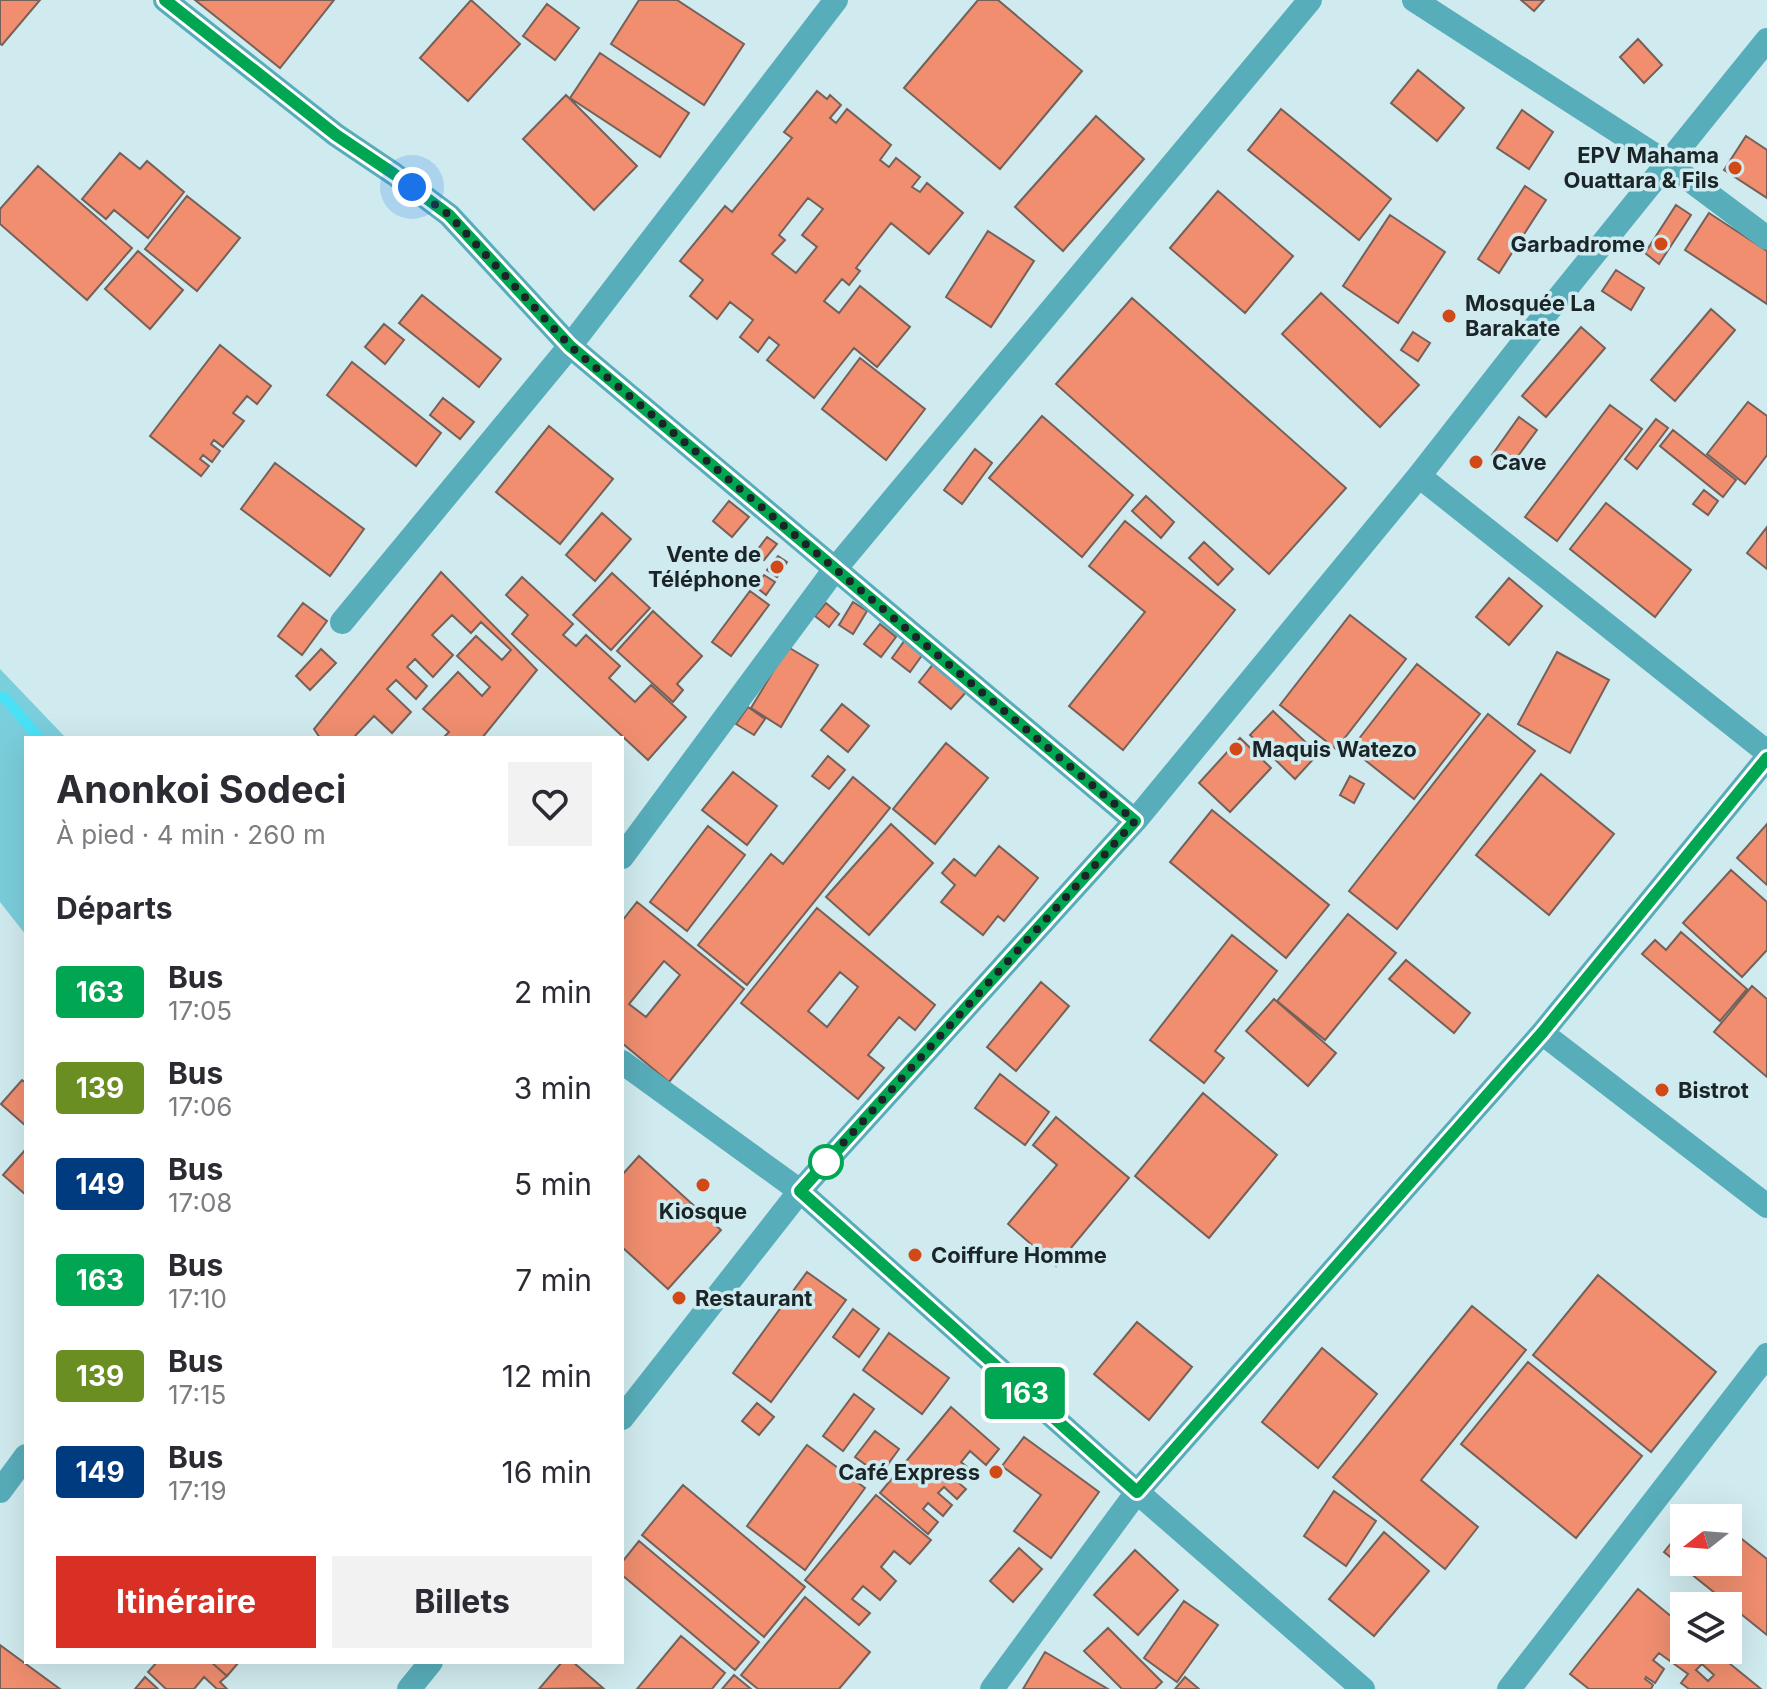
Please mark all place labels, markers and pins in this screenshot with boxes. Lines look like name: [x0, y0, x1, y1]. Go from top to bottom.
place label: EPV Mahama Ouattara & Fils: [1564, 142, 1719, 193]
marker: EPV Mahama Ouattara & Fils: [1726, 159, 1744, 177]
place label: Garbadrome: [1511, 231, 1645, 257]
marker: Garbadrome: [1652, 235, 1670, 253]
place label: Mosquée La Barakate: [1465, 290, 1596, 341]
marker: Mosquée La Barakate: [1440, 307, 1458, 325]
place label: Cave: [1492, 449, 1547, 475]
marker: Cave: [1467, 453, 1485, 471]
place label: Vente de Téléphone: [648, 541, 761, 592]
marker: Vente de Téléphone: [768, 558, 786, 576]
place label: Maquis Watezo: [1252, 736, 1417, 762]
marker: Maquis Watezo: [1227, 740, 1245, 758]
place label: Bistrot: [1678, 1077, 1749, 1103]
marker: Bistrot: [1653, 1081, 1671, 1099]
unlabelled marker: [809, 1145, 843, 1179]
marker: Kiosque: [694, 1176, 712, 1194]
place label: Kiosque: [659, 1198, 747, 1224]
place label: Coiffure Homme: [931, 1242, 1107, 1268]
marker: Coiffure Homme: [906, 1246, 924, 1264]
place label: Restaurant: [695, 1285, 812, 1311]
marker: Restaurant: [670, 1289, 688, 1307]
place label: Café Express: [838, 1459, 980, 1485]
marker: Café Express: [987, 1463, 1005, 1481]

